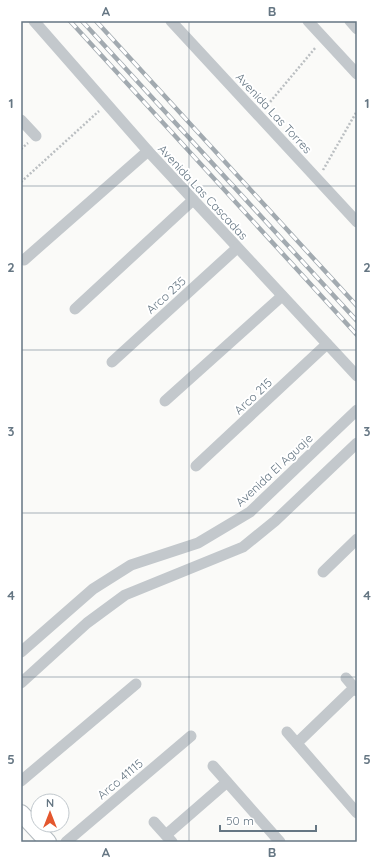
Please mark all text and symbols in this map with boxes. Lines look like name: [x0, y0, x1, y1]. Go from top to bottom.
text: A: [102, 3, 111, 19]
text: B: [268, 3, 276, 19]
street label: Avenida Las Torres: [233, 70, 315, 157]
text: 1: [8, 95, 14, 111]
text: 1: [364, 95, 370, 111]
street label: Avenida Las Cascadas: [155, 141, 251, 243]
text: 2: [7, 259, 15, 275]
text: 2: [363, 259, 371, 275]
street label: Arco 235: [143, 273, 189, 317]
street label: Arco 215: [231, 375, 275, 417]
text: 3: [8, 423, 15, 439]
text: 3: [364, 423, 371, 439]
street label: Avenida El Aguaje: [232, 430, 316, 510]
text: 4: [7, 587, 15, 603]
text: 4: [363, 587, 371, 603]
text: 5: [7, 751, 15, 767]
text: 5: [363, 751, 371, 767]
street label: Arco 41115: [94, 756, 146, 802]
north arrow: [30, 793, 70, 833]
text: N: [46, 796, 54, 810]
scale bar: [220, 807, 316, 833]
text: 50 m: [226, 813, 254, 828]
text: A: [102, 844, 111, 860]
text: B: [268, 844, 276, 860]

